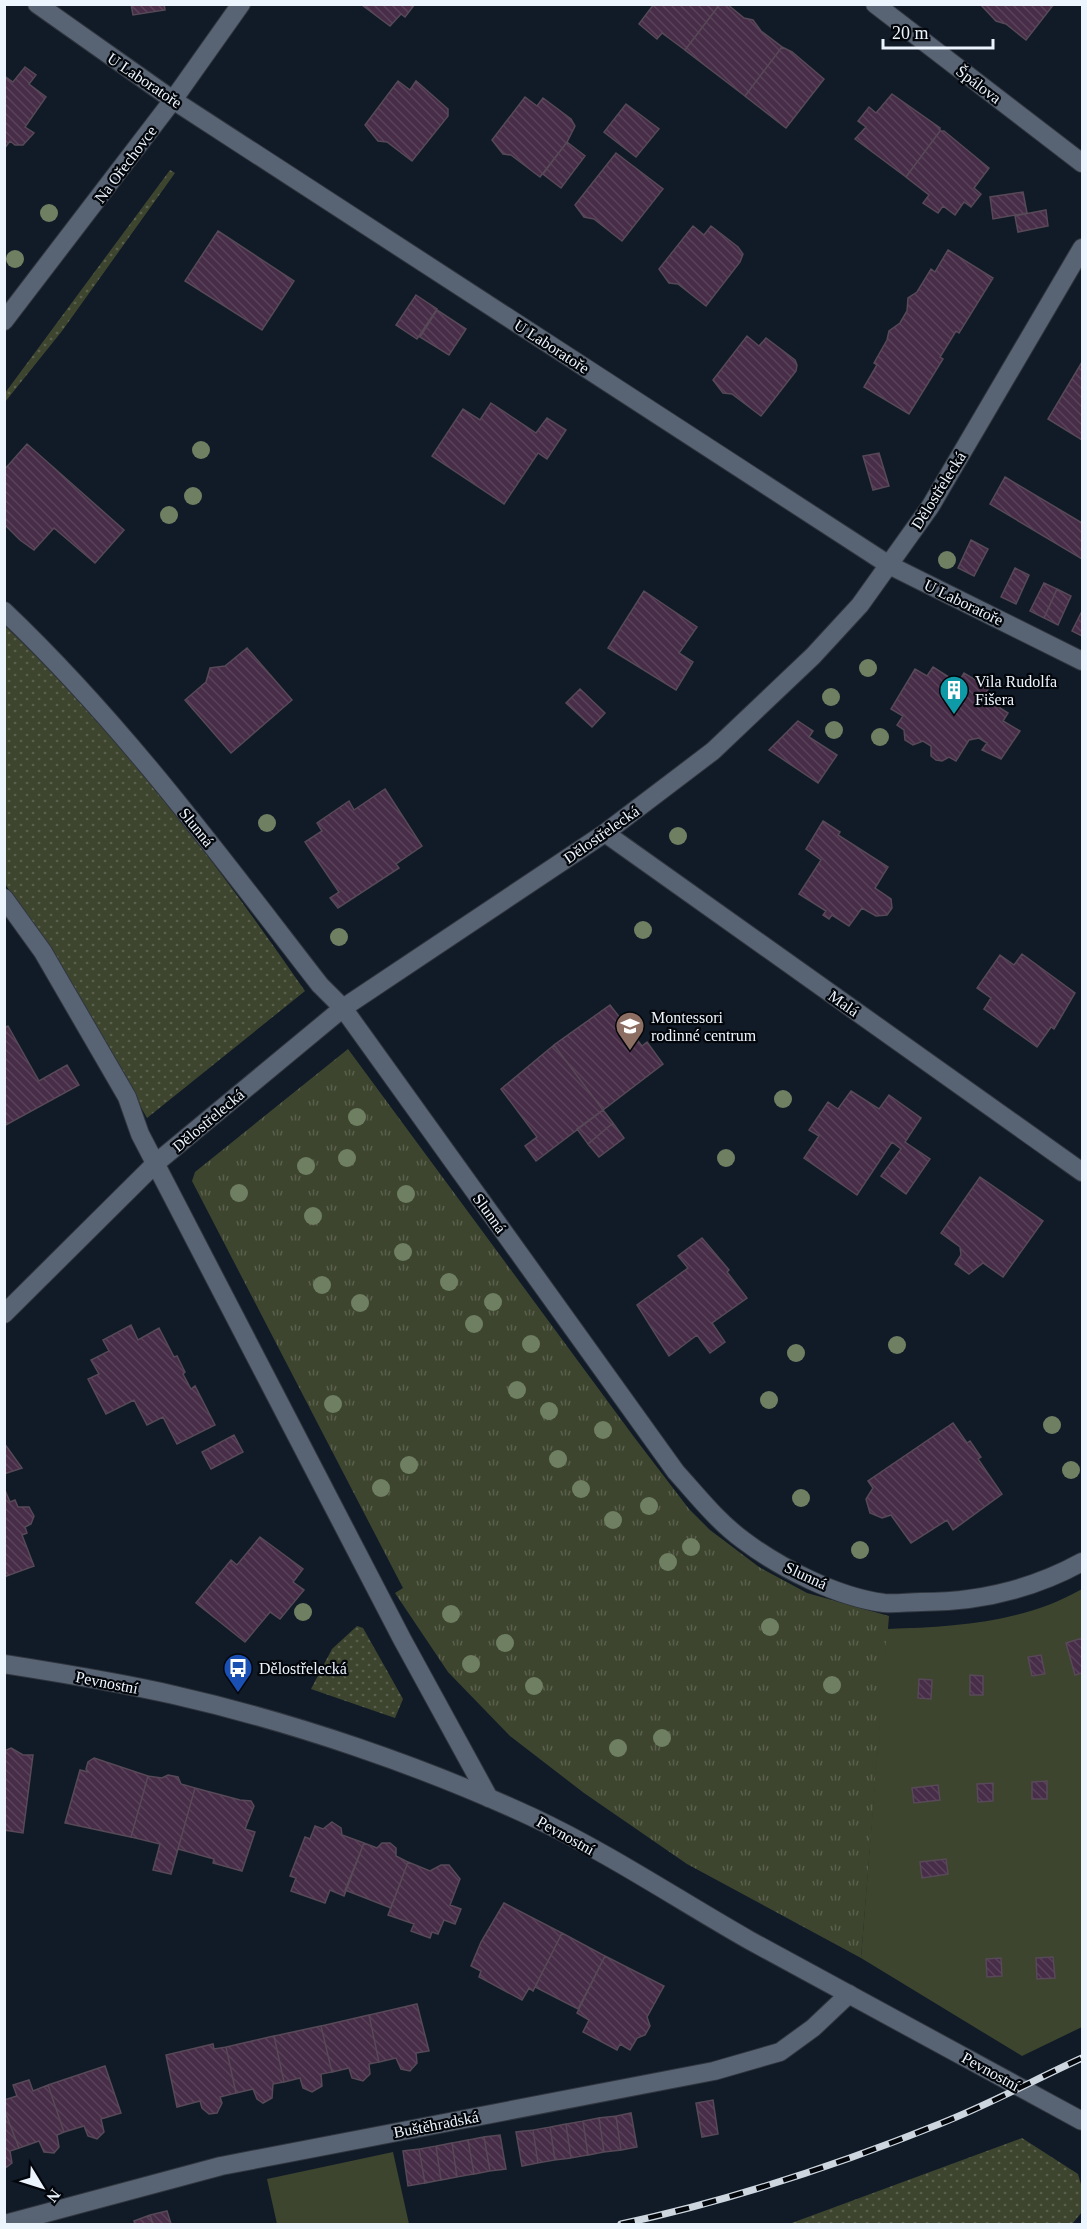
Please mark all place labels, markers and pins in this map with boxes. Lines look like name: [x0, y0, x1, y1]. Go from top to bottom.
place label: Vila Rudolfa Fišera: [975, 673, 1057, 708]
building icon: Vila Rudolfa Fišera: [938, 674, 970, 716]
place label: Montessori rodinné centrum: [651, 1009, 757, 1044]
school or university icon: Montessori rodinné centrum: [614, 1010, 646, 1052]
bus stop icon: Dělostřelecká: [222, 1652, 254, 1694]
place label: Dělostřelecká: [259, 1660, 347, 1677]

